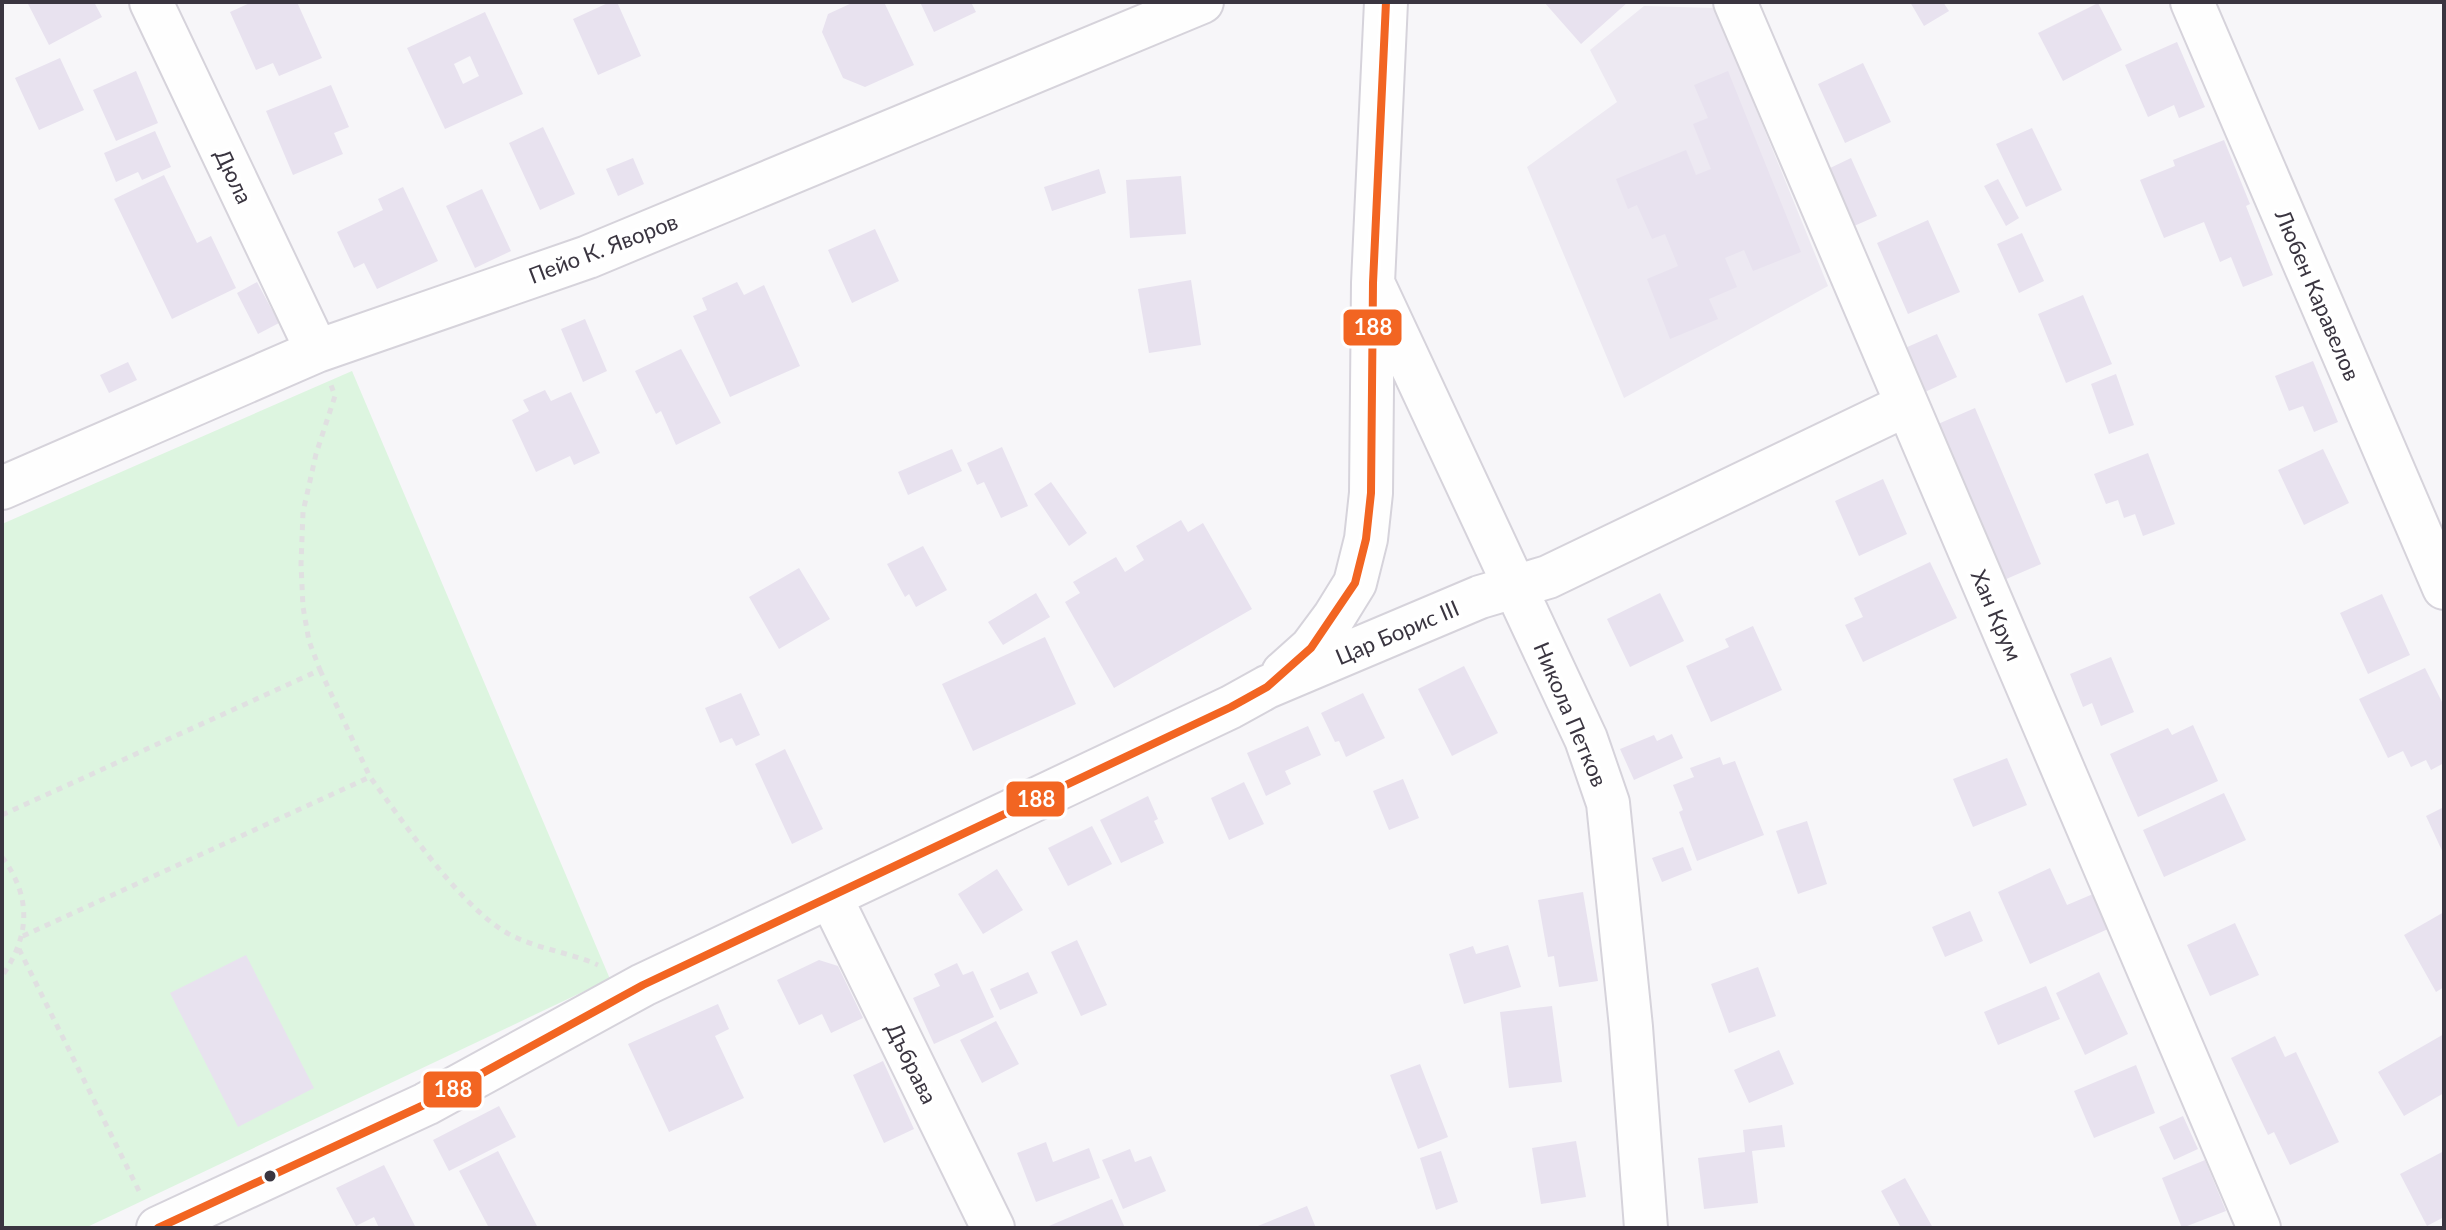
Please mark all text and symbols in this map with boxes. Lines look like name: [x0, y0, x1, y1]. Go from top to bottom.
street label: Дюла: [210, 144, 258, 208]
street label: Любен Каравелов: [2269, 205, 2366, 385]
street label: Пейо К. Яворов: [525, 207, 681, 289]
line badge: 188: [1342, 308, 1403, 347]
text: 188: [1354, 313, 1392, 340]
street label: Хан Крум: [1966, 565, 2028, 665]
street label: Цар Борис III: [1331, 594, 1463, 670]
street label: Никола Петков: [1528, 638, 1614, 790]
line badge: 188: [1005, 780, 1066, 818]
text: 188: [1017, 785, 1055, 812]
street label: Дъбрава: [881, 1018, 943, 1108]
line badge: 188: [422, 1070, 483, 1109]
text: 188: [434, 1075, 472, 1102]
unlabelled marker: [262, 1168, 278, 1184]

